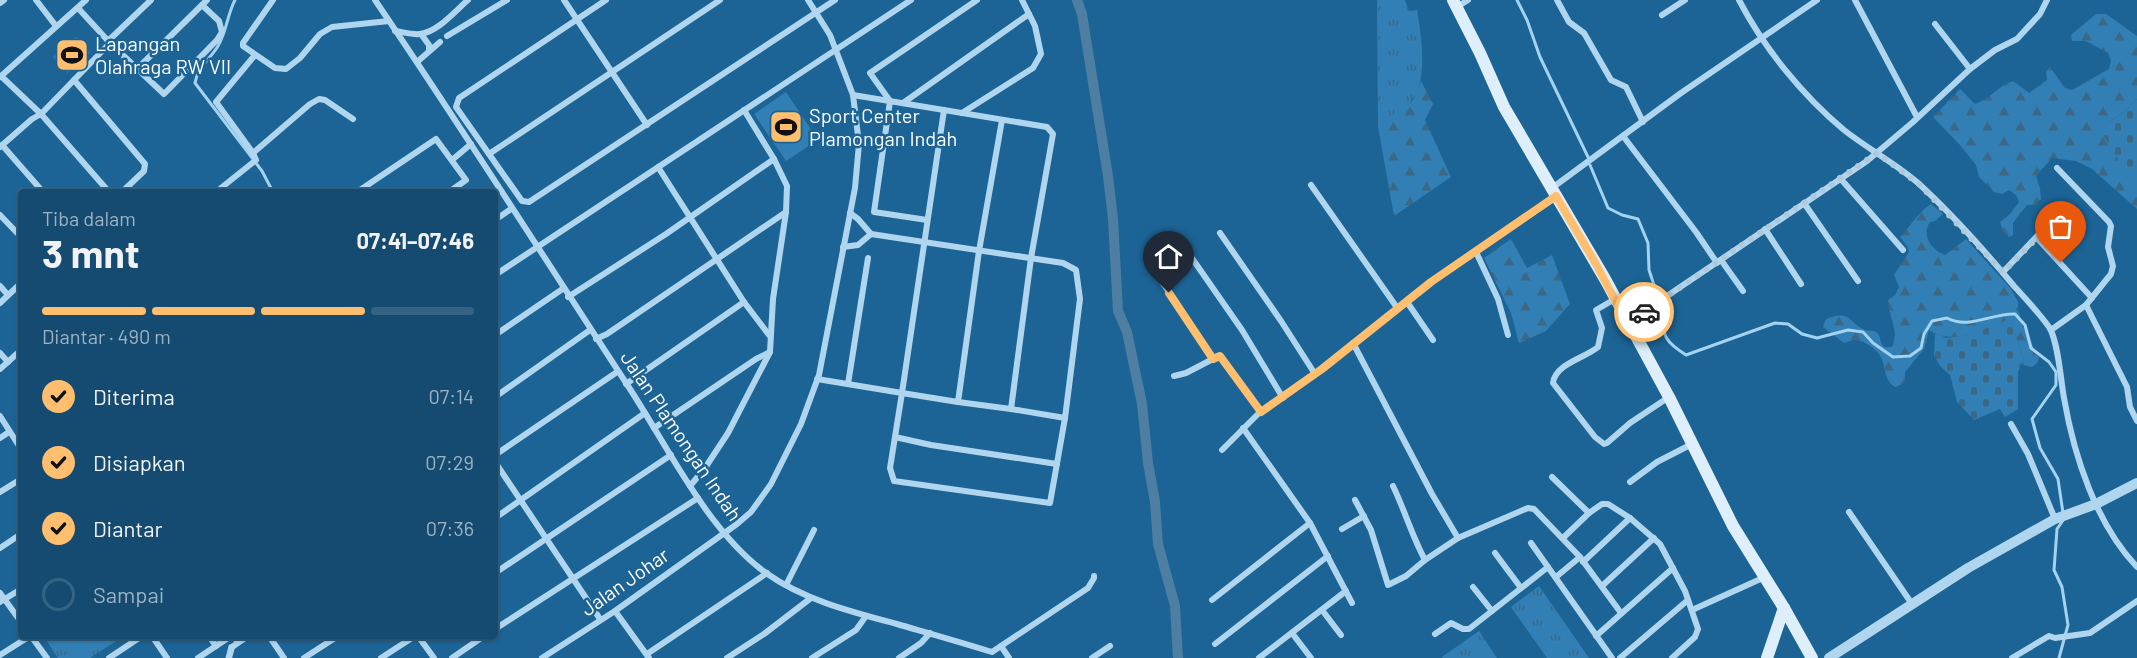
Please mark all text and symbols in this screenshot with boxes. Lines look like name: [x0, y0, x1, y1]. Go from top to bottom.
place label: Lapangan Olahraga RW VII: [95, 31, 231, 78]
sports icon: Lapangan Olahraga RW VII: [54, 37, 90, 73]
place label: Sport Center Plamongan Indah: [809, 103, 957, 150]
sports icon: Sport Center Plamongan Indah: [768, 109, 804, 145]
pin: [2035, 201, 2086, 263]
text: Tiba dalam: [42, 206, 136, 230]
icon: bag: [2044, 210, 2077, 243]
text: 07:41–07:46: [356, 227, 474, 253]
text: 3 mnt: [42, 229, 140, 276]
pin: [1143, 231, 1194, 293]
icon: home: [1152, 240, 1185, 273]
courier: [1614, 282, 1674, 342]
icon: car: [1628, 296, 1661, 329]
text: Diantar · 490 m: [42, 324, 171, 348]
street label: Jalan Plamongan Indah: [616, 346, 748, 525]
icon: check: [42, 380, 75, 413]
text: Diterima: [93, 383, 175, 409]
text: 07:14: [428, 384, 474, 408]
icon: check: [42, 446, 75, 479]
text: Disiapkan: [93, 449, 186, 475]
text: 07:29: [425, 450, 474, 474]
icon: check: [42, 512, 75, 545]
text: Diantar: [93, 515, 163, 541]
text: 07:36: [426, 516, 474, 540]
street label: Jalan Johar: [576, 542, 673, 620]
text: Sampai: [93, 581, 164, 607]

